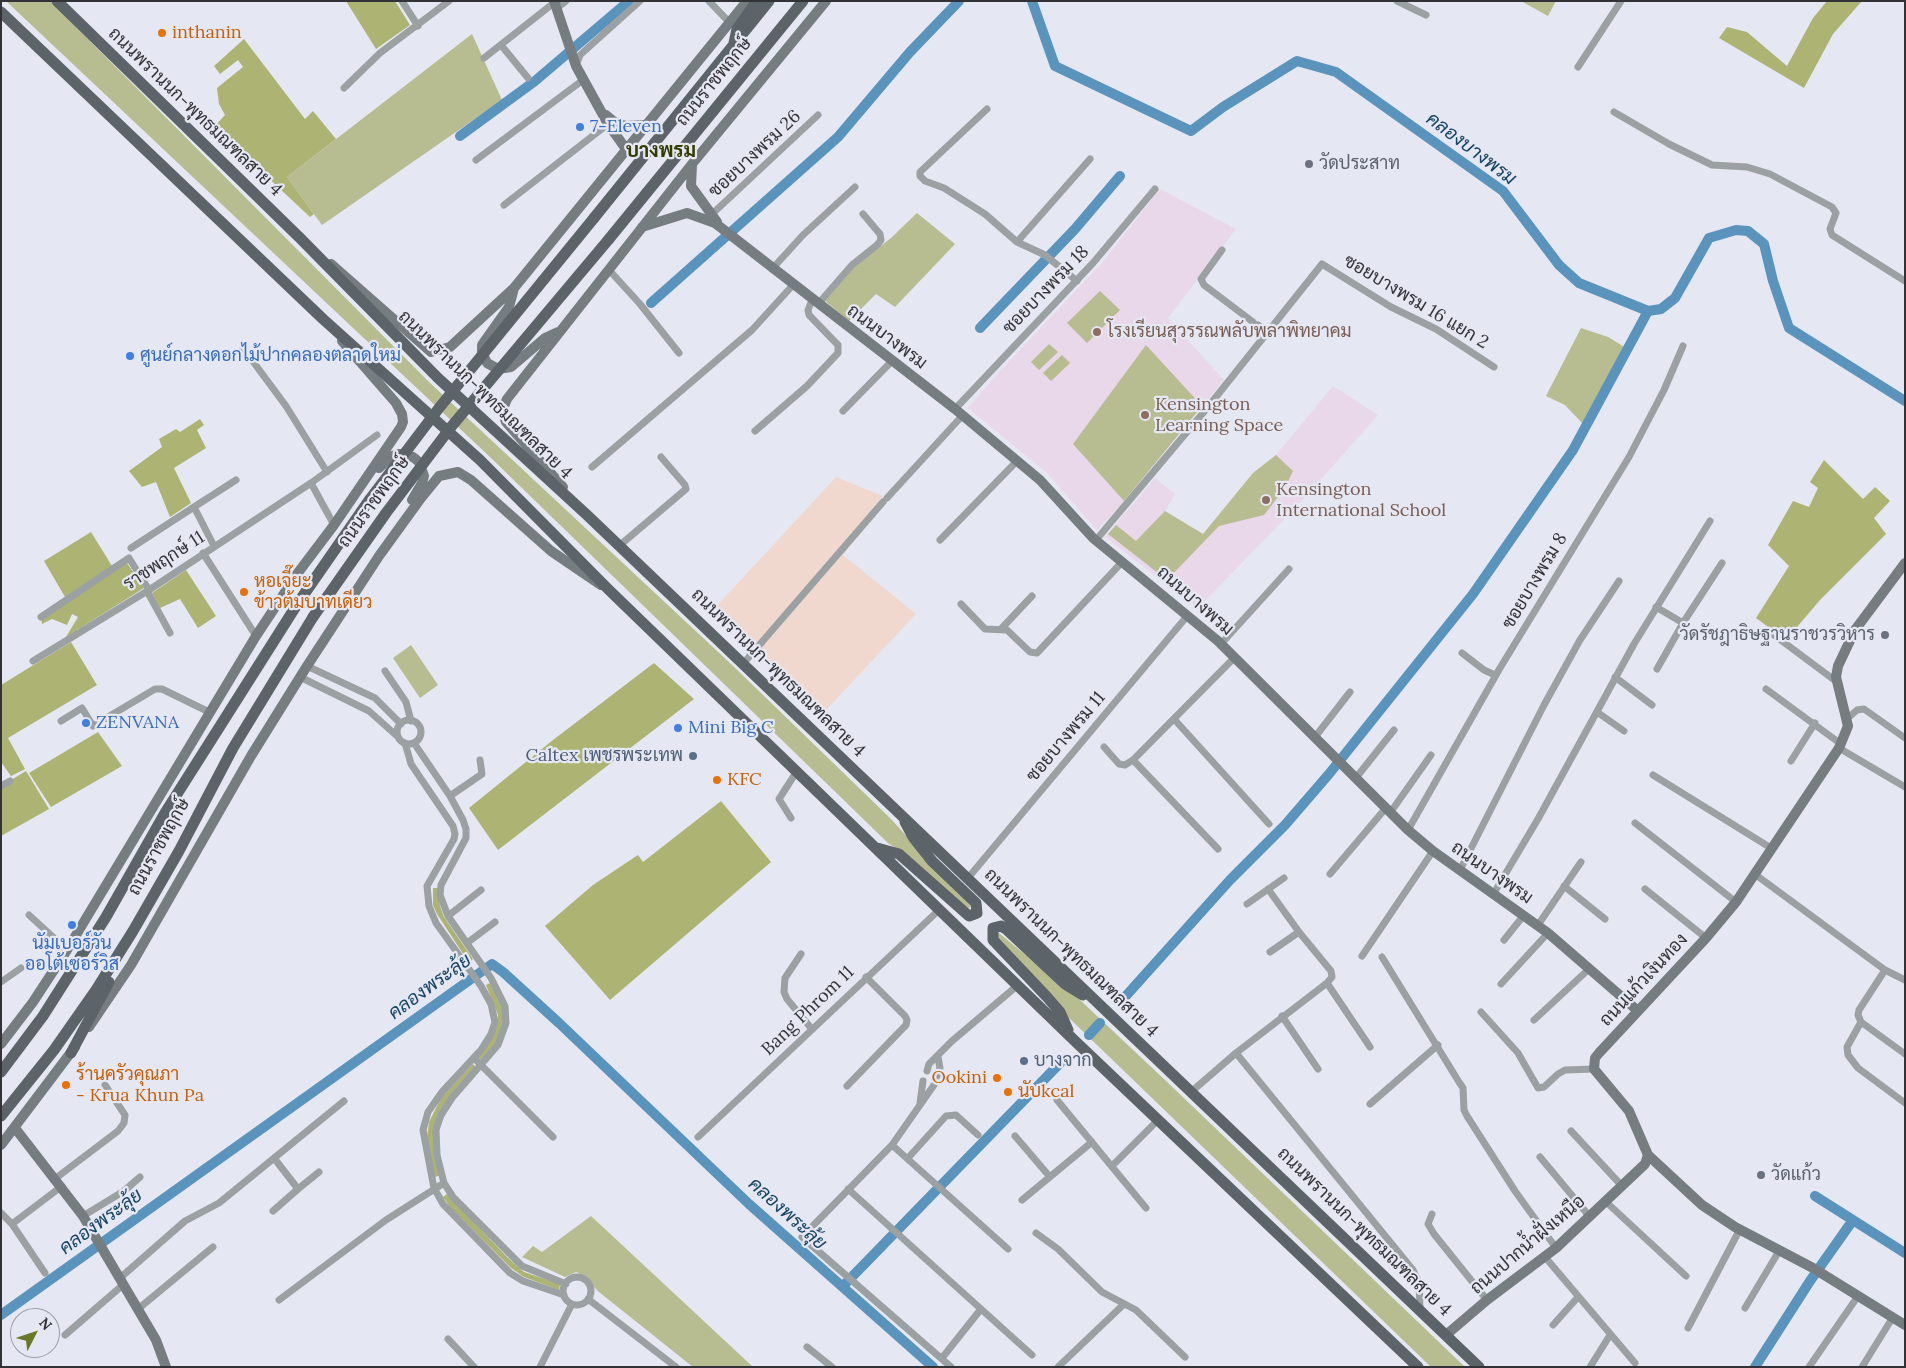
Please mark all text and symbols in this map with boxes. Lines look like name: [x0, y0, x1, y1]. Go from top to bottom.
place label: inthanin: [172, 22, 242, 44]
street label: ถนนพรานนก-พุทธมณฑลสาย 4: [103, 23, 287, 201]
marker: inthanin: [156, 27, 168, 39]
street label: ถนนราชพฤกษ์: [672, 33, 756, 131]
street label: ซอยบางพรม 26: [704, 106, 806, 202]
water label: คลองบางพรม: [1421, 108, 1521, 190]
place label: 7-Eleven: [590, 116, 662, 138]
marker: 7-Eleven: [574, 121, 586, 133]
district label: บางพรม: [626, 139, 696, 163]
place label: วัดประสาท: [1319, 153, 1400, 175]
marker: วัดประสาท: [1303, 158, 1315, 170]
street label: ซอยบางพรม 18: [998, 241, 1094, 339]
street label: ซอยบางพรม 16 แยก 2: [1340, 250, 1492, 354]
street label: ถนนบางพรม: [843, 300, 931, 374]
street label: ถนนพรานนก-พุทธมณฑลสาย 4: [393, 306, 577, 484]
place label: โรงเรียนสุวรรณพลับพลาพิทยาคม: [1107, 321, 1352, 343]
marker: โรงเรียนสุวรรณพลับพลาพิทยาคม: [1091, 326, 1103, 338]
place label: ศูนย์กลางดอกไม้ปากคลองตลาดใหม่: [140, 345, 401, 367]
marker: ศูนย์กลางดอกไม้ปากคลองตลาดใหม่: [124, 350, 136, 362]
place label: Kensington Learning Space: [1155, 394, 1283, 436]
marker: Kensington Learning Space: [1139, 409, 1151, 421]
street label: ถนนราชพฤกษ์: [334, 452, 414, 552]
place label: Kensington International School: [1276, 479, 1446, 522]
marker: Kensington International School: [1260, 494, 1272, 506]
street label: ราชพฤกษ์ 11: [119, 527, 209, 595]
street label: ซอยบางพรม 8: [1498, 529, 1572, 633]
street label: ถนนบางพรม: [1152, 562, 1238, 640]
place label: หอเจี๊ยะ ข้าวต้มบาทเดียว: [254, 571, 373, 614]
street label: ถนนพรานนก-พุทธมณฑลสาย 4: [686, 584, 870, 762]
marker: หอเจี๊ยะ ข้าวต้มบาทเดียว: [238, 586, 250, 598]
place label: วัดรัชฎาธิษฐานราชวรวิหาร: [1680, 624, 1875, 646]
marker: วัดรัชฎาธิษฐานราชวรวิหาร: [1879, 629, 1891, 641]
street label: ซอยบางพรม 11: [1022, 688, 1110, 786]
place label: ZENVANA: [96, 712, 179, 734]
marker: ZENVANA: [80, 717, 92, 729]
place label: Mini Big C: [688, 717, 774, 739]
marker: Mini Big C: [672, 722, 684, 734]
place label: Caltex เพชรพระเทพ: [526, 745, 683, 767]
marker: Caltex เพชรพระเทพ: [687, 750, 699, 762]
place label: KFC: [727, 769, 762, 791]
marker: KFC: [711, 774, 723, 786]
street label: ถนนราชพฤกษ์: [123, 795, 195, 899]
street label: ถนนบางพรม: [1447, 837, 1537, 909]
street label: ถนนพรานนก-พุทธมณฑลสาย 4: [979, 864, 1163, 1042]
marker: นัมเบอร์วัน ออโต้เซอร์วิส: [66, 919, 78, 931]
street label: ถนนแก้วเงินทอง: [1595, 929, 1693, 1031]
place label: นัมเบอร์วัน ออโต้เซอร์วิส: [25, 933, 119, 976]
water label: คลองพระลุ้ย: [384, 949, 476, 1025]
street label: Bang Phrom 11: [757, 962, 859, 1060]
place label: บางจาก: [1034, 1050, 1092, 1072]
marker: บางจาก: [1018, 1055, 1030, 1067]
place label: ร้านครัวคุณภา - Krua Khun Pa: [76, 1064, 204, 1106]
place label: Ookini: [932, 1067, 987, 1089]
marker: Ookini: [991, 1072, 1003, 1084]
marker: ร้านครัวคุณภา - Krua Khun Pa: [60, 1079, 72, 1091]
place label: นับkcal: [1018, 1081, 1074, 1103]
marker: นับkcal: [1002, 1086, 1014, 1098]
street label: ถนนพรานนก-พุทธมณฑลสาย 4: [1272, 1143, 1456, 1321]
place label: วัดแก้ว: [1771, 1164, 1821, 1186]
marker: วัดแก้ว: [1755, 1169, 1767, 1181]
water label: คลองพระลุ้ย: [743, 1173, 831, 1255]
water label: คลองพระลุ้ย: [55, 1184, 147, 1260]
street label: ถนนปากน้ำฝั่งเหนือ: [1466, 1191, 1590, 1299]
north arrow: [10, 1308, 60, 1358]
text: N: [35, 1314, 56, 1334]

